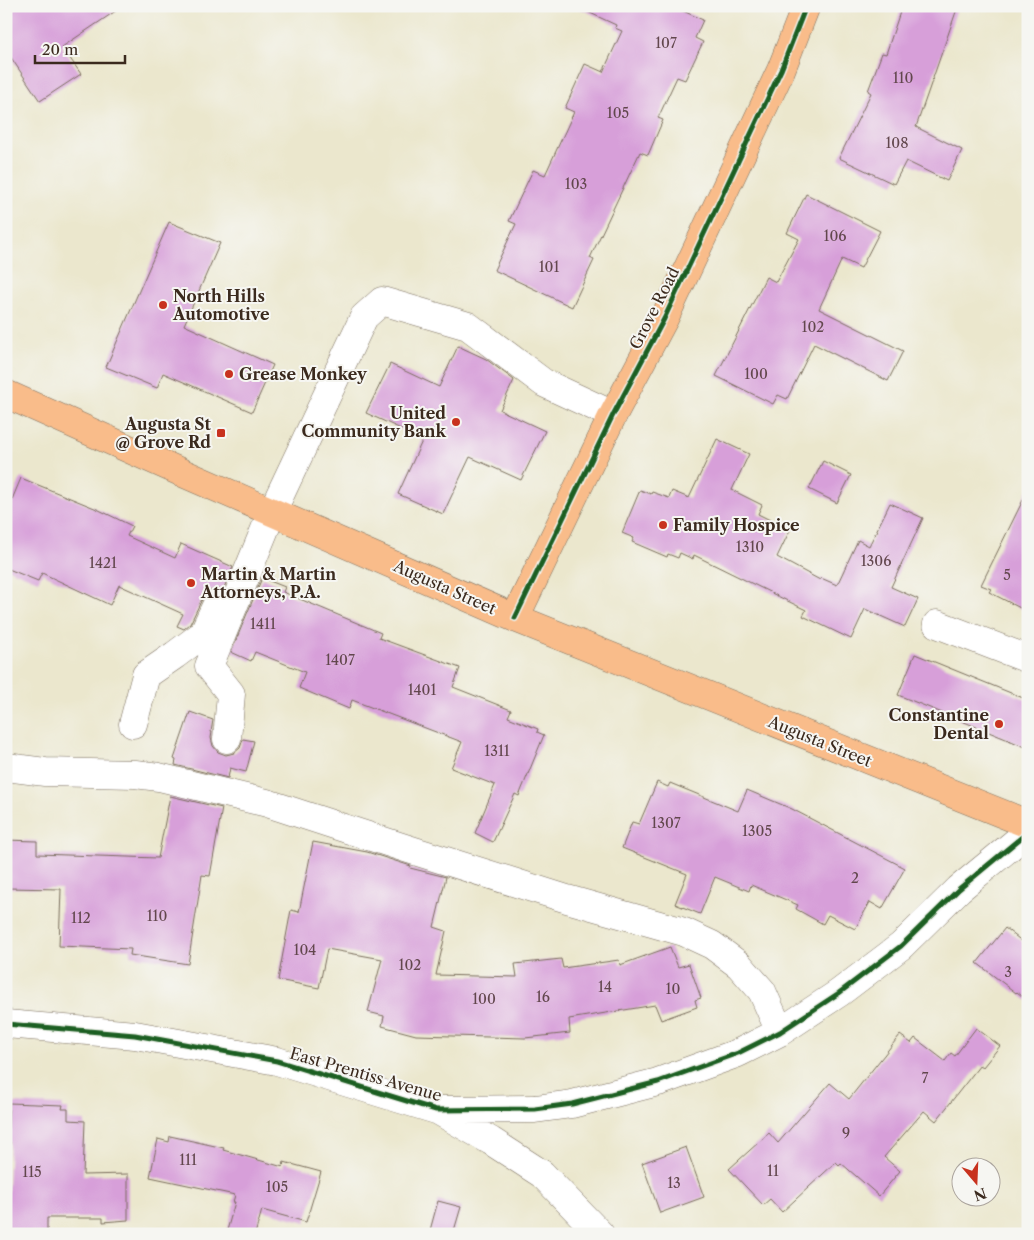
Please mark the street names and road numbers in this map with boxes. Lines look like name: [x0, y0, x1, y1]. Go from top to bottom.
street label: Grove Road: [625, 263, 683, 353]
street label: Augusta Street: [390, 555, 500, 619]
street label: Augusta Street: [764, 711, 875, 771]
street label: East Prentiss Avenue: [288, 1043, 444, 1105]

